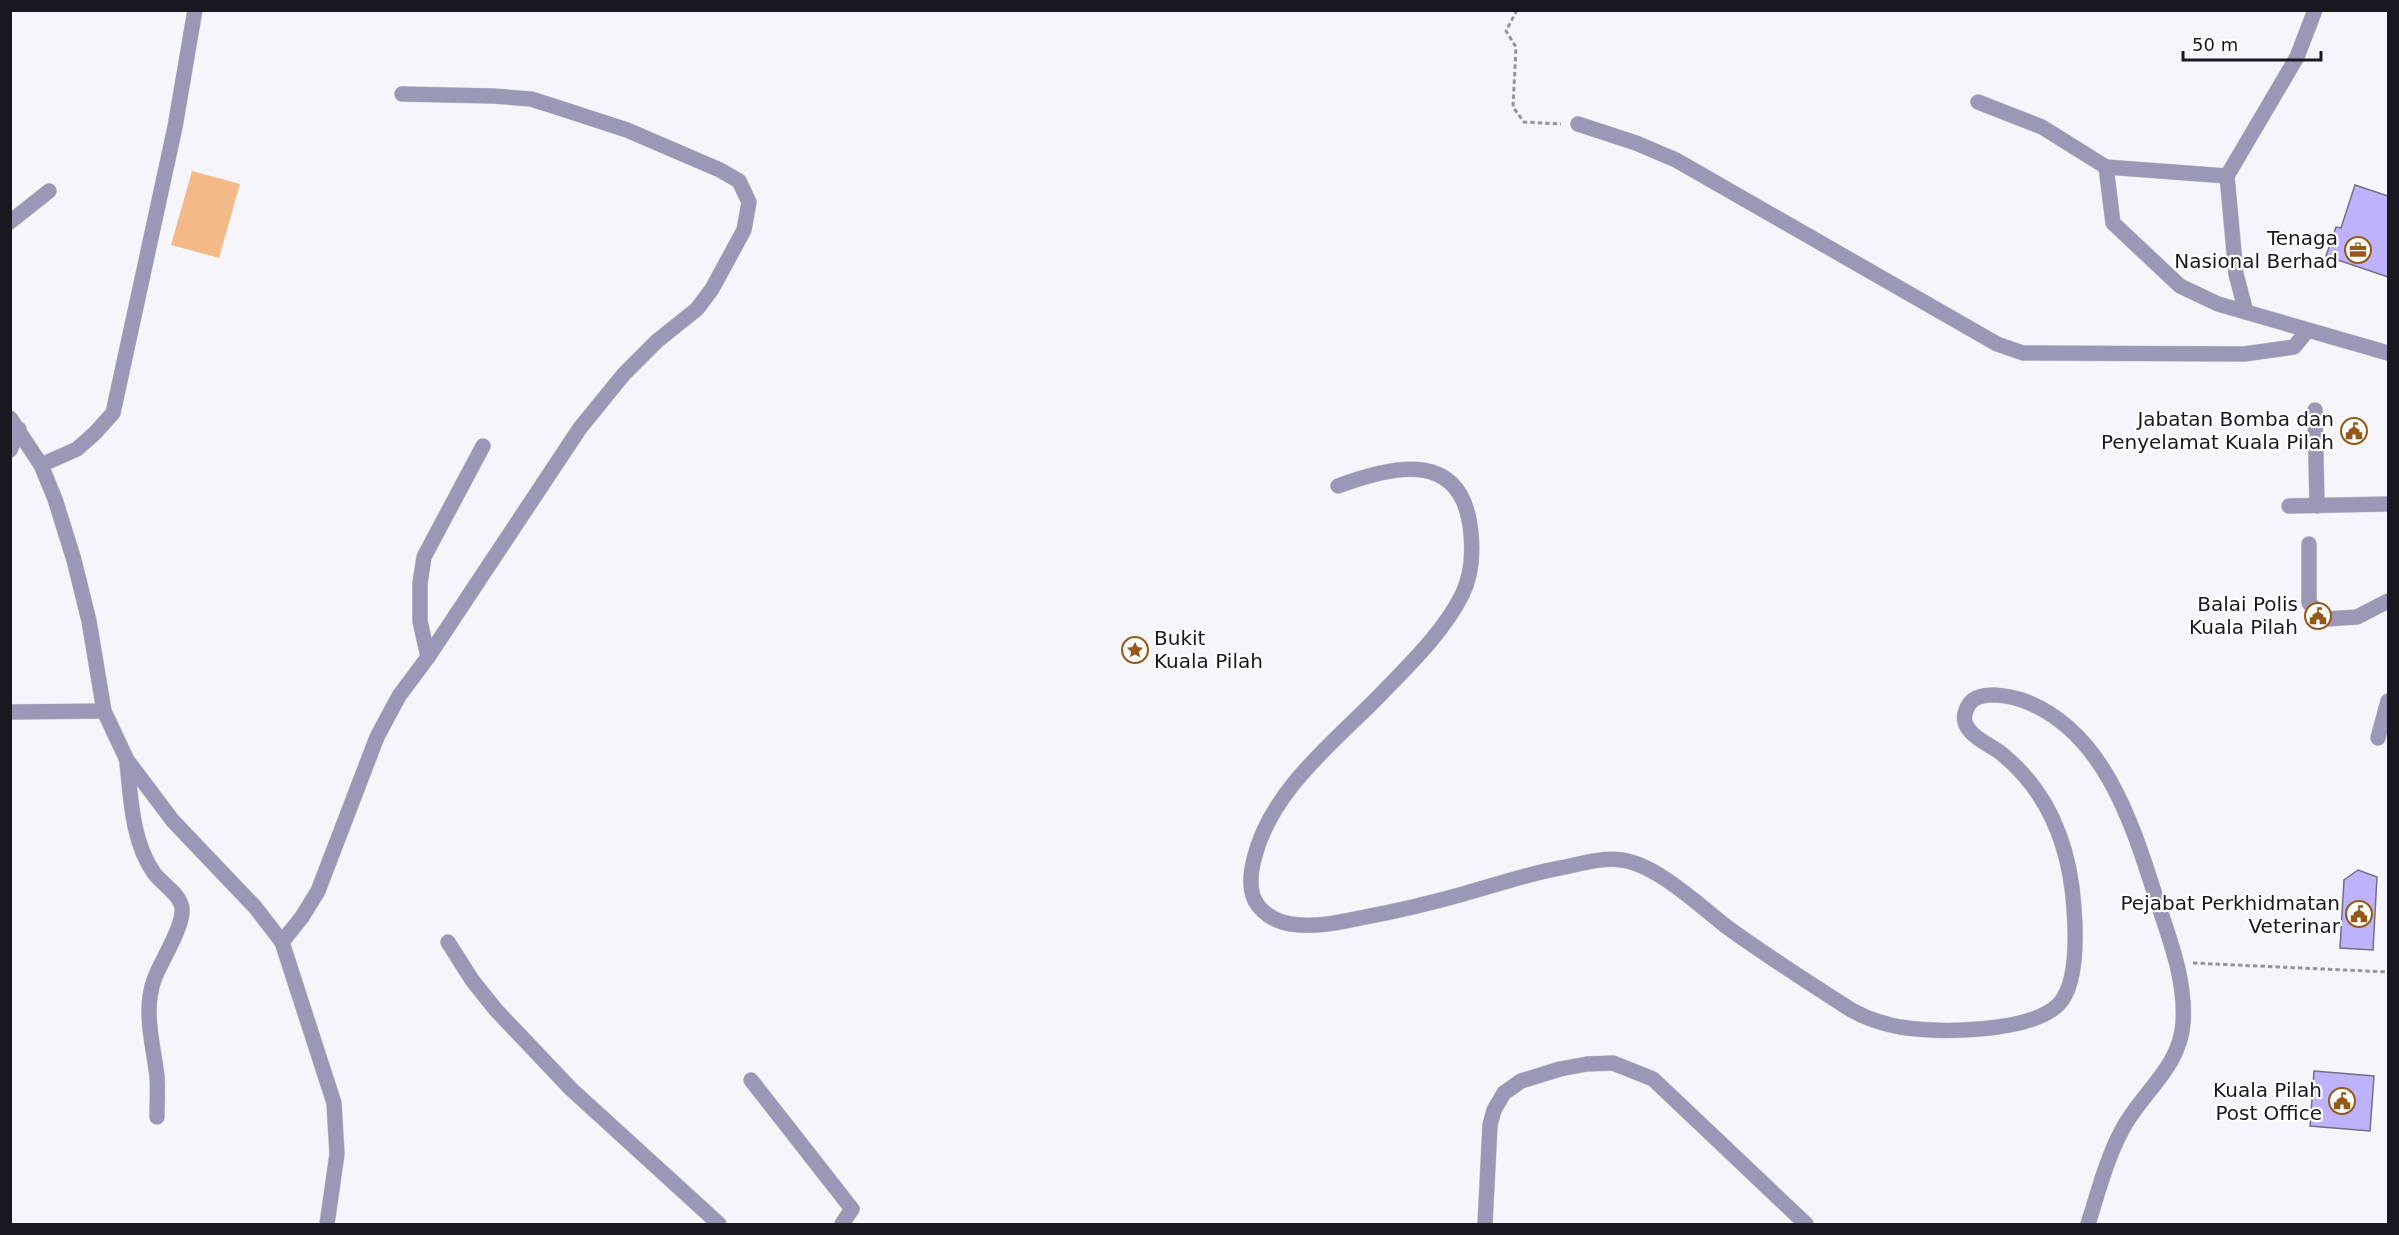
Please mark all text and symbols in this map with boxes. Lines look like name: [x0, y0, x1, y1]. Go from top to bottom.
scale bar: [2183, 24, 2321, 62]
text: 50 m: [2192, 34, 2238, 55]
place label: Tenaga Nasional Berhad: [2174, 226, 2338, 273]
office icon: Tenaga Nasional Berhad: [2343, 235, 2373, 265]
place label: Jabatan Bomba dan Penyelamat Kuala Pilah: [2101, 407, 2334, 454]
public building icon: Jabatan Bomba dan Penyelamat Kuala Pilah: [2339, 416, 2369, 446]
place label: Balai Polis Kuala Pilah: [2189, 592, 2298, 639]
public building icon: Balai Polis Kuala Pilah: [2303, 601, 2333, 631]
place label: Bukit Kuala Pilah: [1154, 626, 1263, 673]
place icon: Bukit Kuala Pilah: [1120, 635, 1150, 665]
place label: Pejabat Perkhidmatan Veterinar: [2120, 891, 2341, 938]
public building icon: Pejabat Perkhidmatan Veterinar: [2344, 899, 2374, 929]
place label: Kuala Pilah Post Office: [2213, 1078, 2322, 1125]
public building icon: Kuala Pilah Post Office: [2327, 1086, 2357, 1116]

